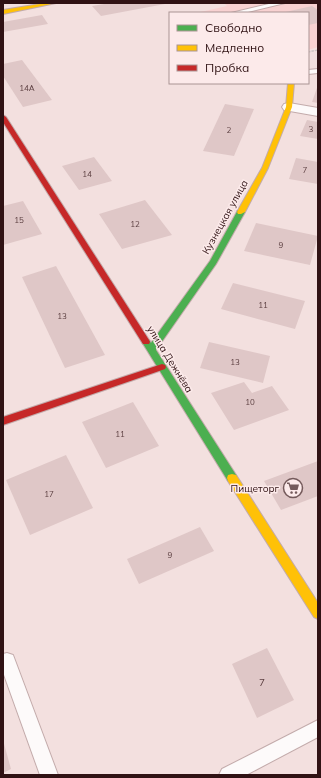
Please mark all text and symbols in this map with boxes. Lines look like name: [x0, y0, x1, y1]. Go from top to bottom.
legend: [169, 12, 309, 84]
text: Свободно: [205, 20, 262, 35]
text: Медленно: [205, 40, 264, 55]
text: Пробка: [205, 60, 249, 75]
house number: 14А: [19, 83, 35, 93]
house number: 3: [309, 124, 314, 134]
house number: 2: [227, 125, 232, 135]
house number: 7: [303, 165, 308, 175]
house number: 14: [82, 169, 92, 179]
street label: Кузнецкая улица: [199, 177, 251, 257]
house number: 15: [14, 215, 24, 225]
house number: 12: [130, 219, 140, 229]
house number: 9: [279, 240, 284, 250]
house number: 11: [258, 300, 268, 310]
house number: 13: [57, 311, 67, 321]
street label: улица Дежнёва: [144, 323, 196, 395]
house number: 13: [230, 357, 240, 367]
house number: 10: [245, 397, 255, 407]
house number: 11: [115, 429, 125, 439]
supermarket icon: Пищеторг: [282, 477, 304, 499]
place label: Пищеторг: [231, 482, 280, 495]
house number: 17: [44, 489, 54, 499]
house number: 9: [168, 550, 173, 560]
house number: 7: [259, 676, 265, 689]

